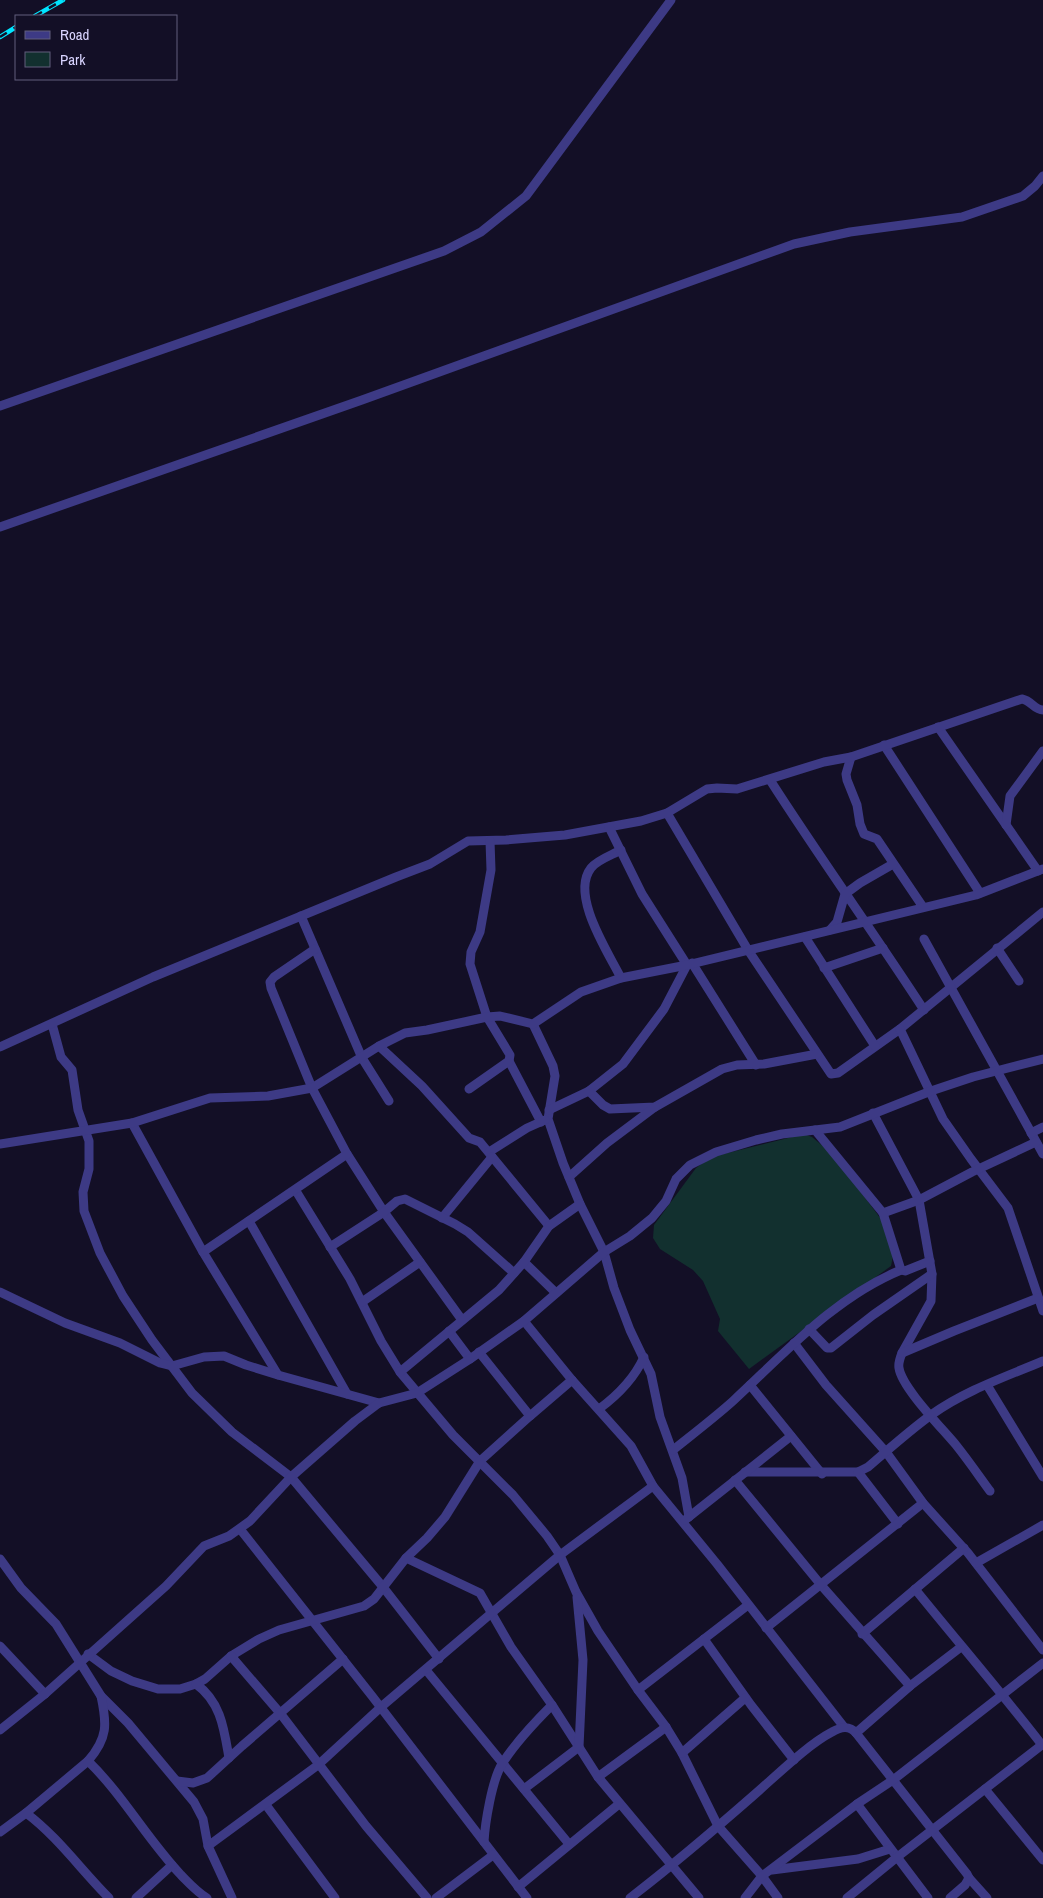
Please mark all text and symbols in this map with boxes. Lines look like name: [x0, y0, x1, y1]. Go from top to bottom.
legend: [15, 15, 178, 80]
text: Road: [60, 24, 89, 45]
text: Park: [60, 49, 86, 70]

